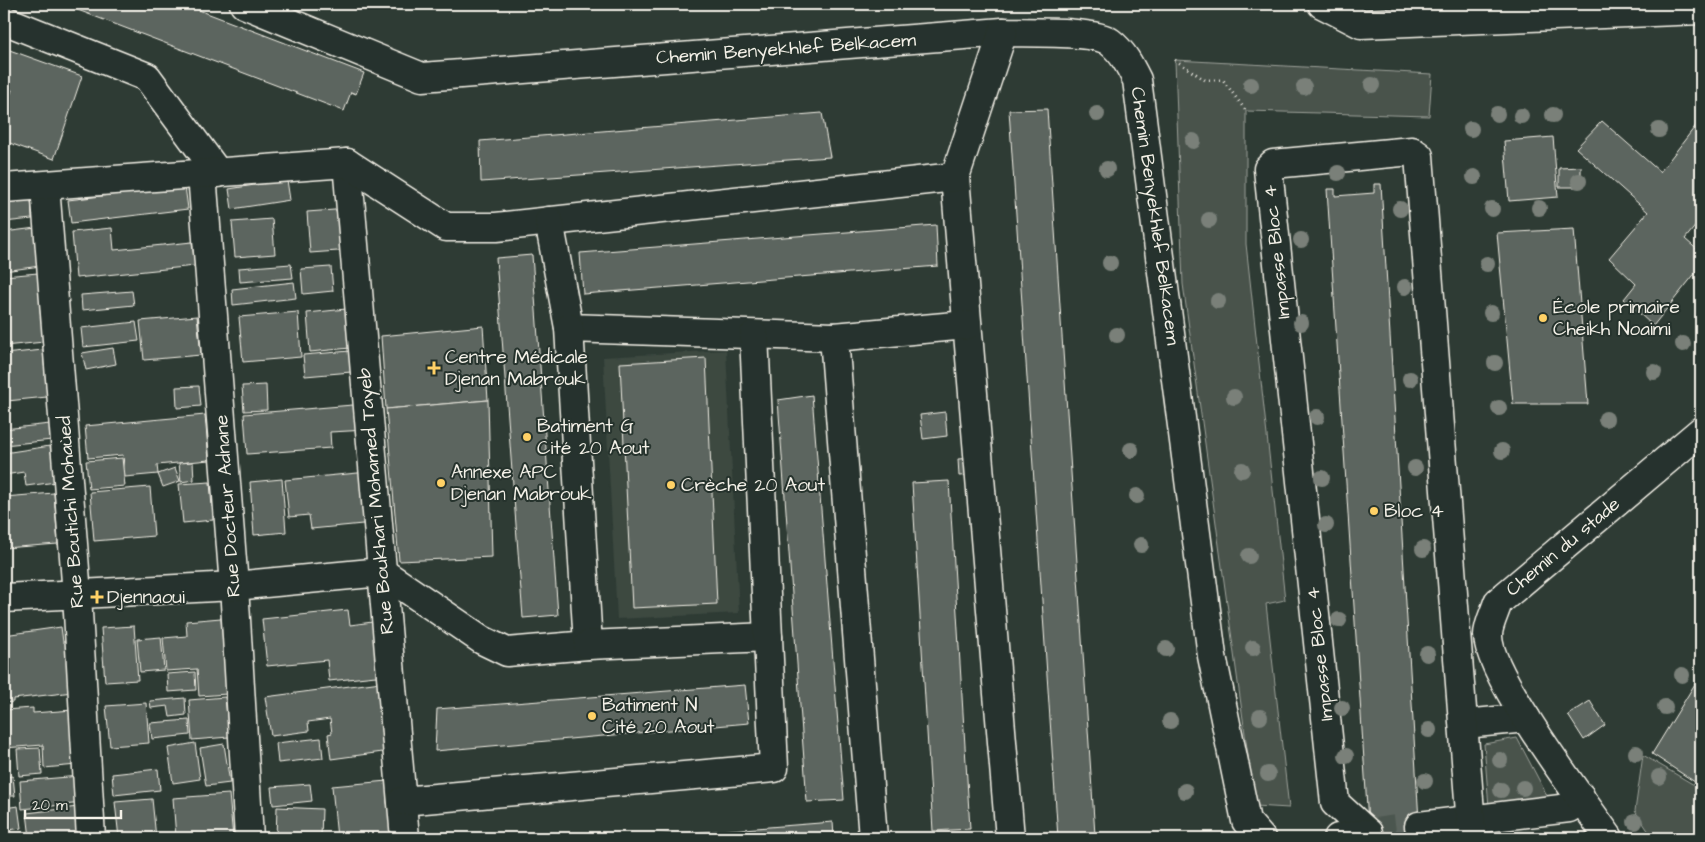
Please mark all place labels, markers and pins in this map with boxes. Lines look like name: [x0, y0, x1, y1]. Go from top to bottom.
place label: École primaire Cheikh Noaimi: [1553, 294, 1680, 343]
marker: École primaire Cheikh Noaimi: [1537, 312, 1549, 324]
place label: Centre Médicale Djenan Mabrouk: [445, 344, 588, 393]
marker: Centre Médicale Djenan Mabrouk: [427, 361, 441, 375]
place label: Batiment G Cité 20 Aout: [537, 413, 650, 462]
marker: Batiment G Cité 20 Aout: [521, 431, 533, 443]
place label: Annexe APC Djenan Mabrouk: [451, 459, 592, 508]
place label: Crèche 20 Aout: [681, 472, 826, 499]
marker: Annexe APC Djenan Mabrouk: [435, 477, 447, 489]
marker: Crèche 20 Aout: [665, 479, 677, 491]
place label: Bloc 4: [1384, 498, 1444, 525]
marker: Bloc 4: [1368, 505, 1380, 517]
place label: Djennaoui: [107, 584, 185, 611]
marker: Djennaoui: [91, 591, 103, 603]
place label: Batiment N Cité 20 Aout: [602, 692, 715, 741]
marker: Batiment N Cité 20 Aout: [586, 710, 598, 722]

